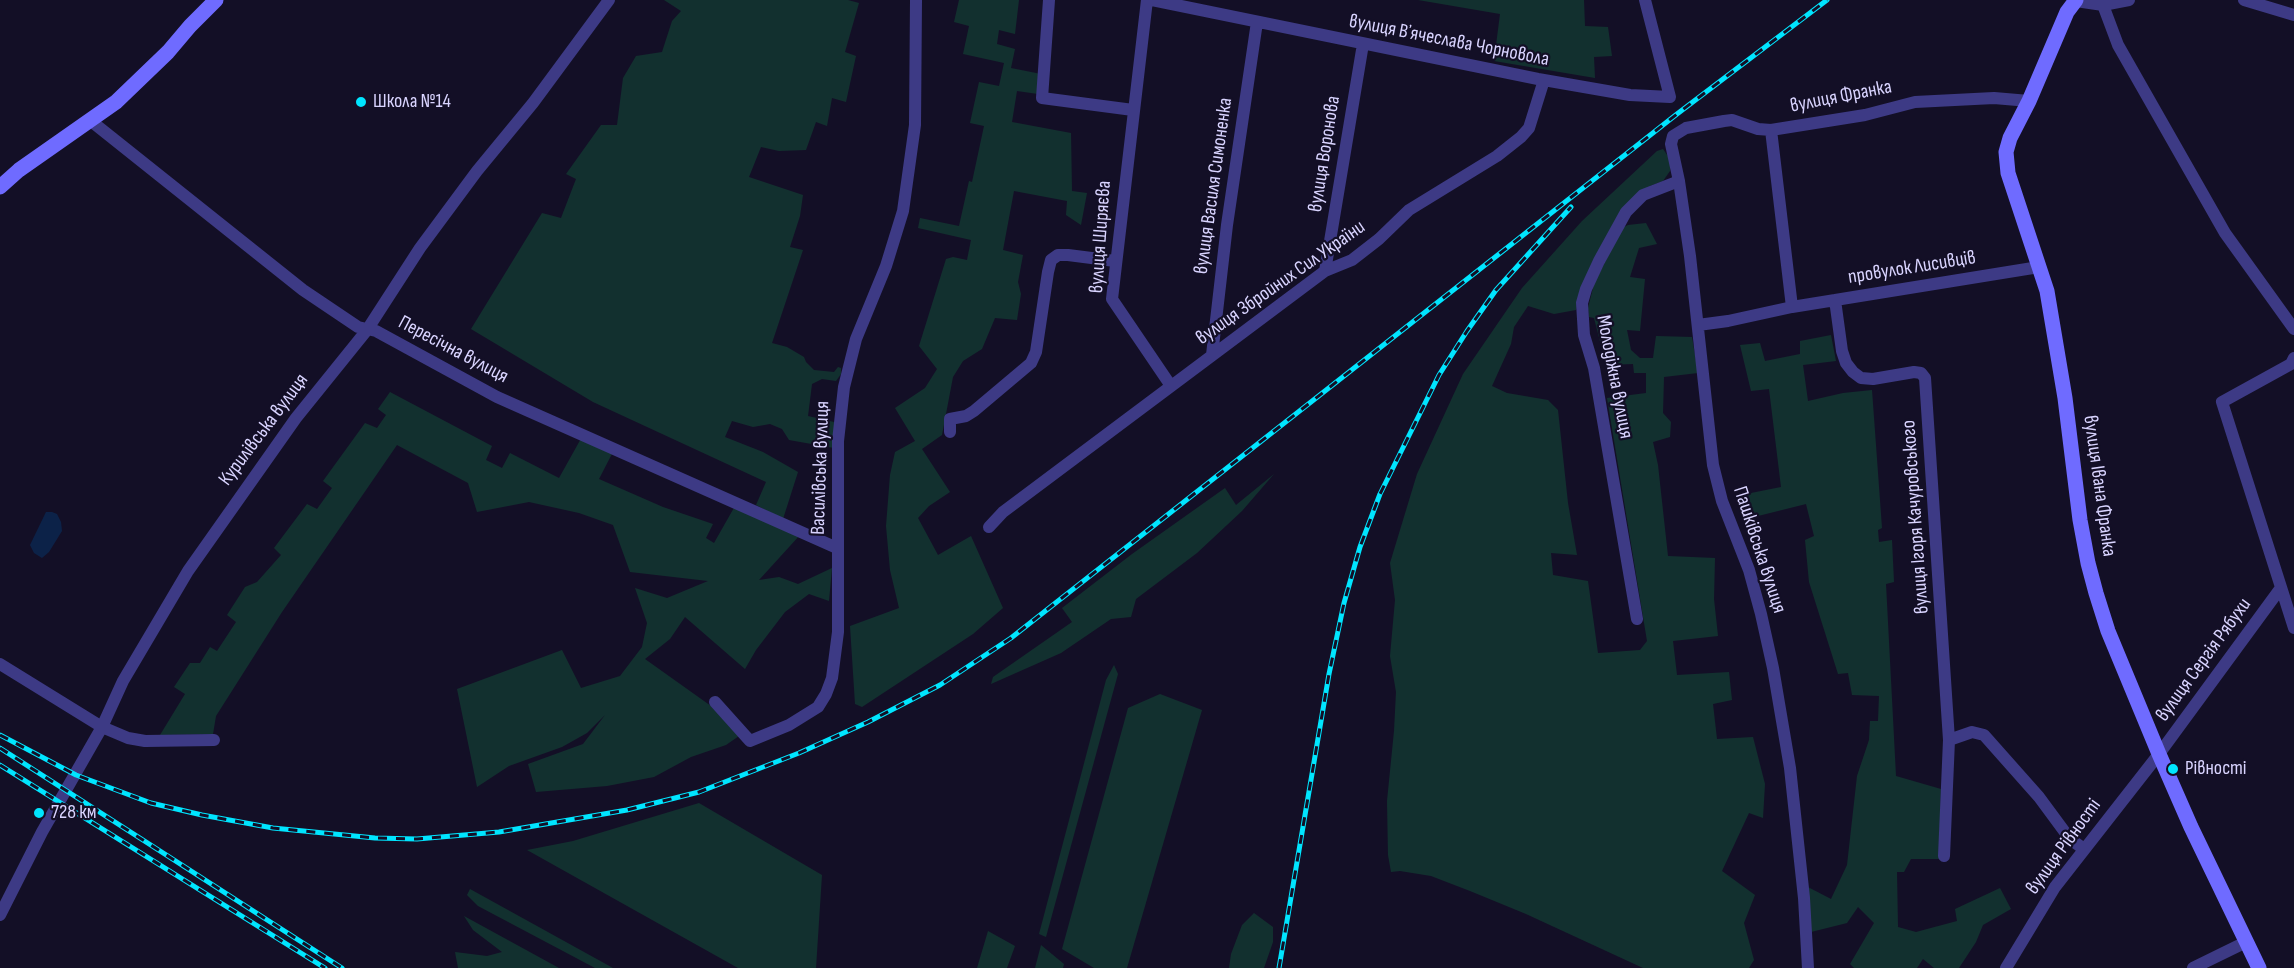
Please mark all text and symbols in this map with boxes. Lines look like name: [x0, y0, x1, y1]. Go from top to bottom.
street label: вулиця Вʼячеслава Чорновола: [1347, 10, 1551, 72]
street label: вулиця Франка: [1788, 75, 1894, 119]
place label: Школа №14: [373, 90, 451, 114]
street label: вулиця Воронова: [1304, 94, 1346, 214]
marker: Школа №14: [354, 95, 368, 109]
street label: вулиця Василя Симоненка: [1190, 96, 1238, 276]
street label: вулиця Ширяєва: [1085, 180, 1117, 294]
street label: вулиця Збройних Сил України: [1192, 216, 1370, 350]
street label: провулок Лисивців: [1846, 246, 1978, 290]
street label: Пересічна вулиця: [394, 311, 512, 389]
street label: Молодіжна вулиця: [1590, 313, 1638, 441]
street label: Курилівська вулиця: [214, 369, 314, 491]
street label: Василівська вулиця: [807, 401, 835, 535]
street label: вулиця Івана Франка: [2077, 414, 2121, 558]
street label: вулиця Ігоря Качуровського: [1897, 419, 1935, 615]
street label: Пашківська вулиця: [1727, 484, 1791, 616]
street label: вулиця Сергія Рябухи: [2151, 594, 2257, 726]
place label: Рівності: [2185, 757, 2247, 781]
marker: Рівності: [2166, 762, 2180, 776]
street label: вулиця Рівності: [2021, 795, 2107, 899]
place label: 728 км: [51, 801, 96, 825]
marker: 728 км: [32, 806, 46, 820]

